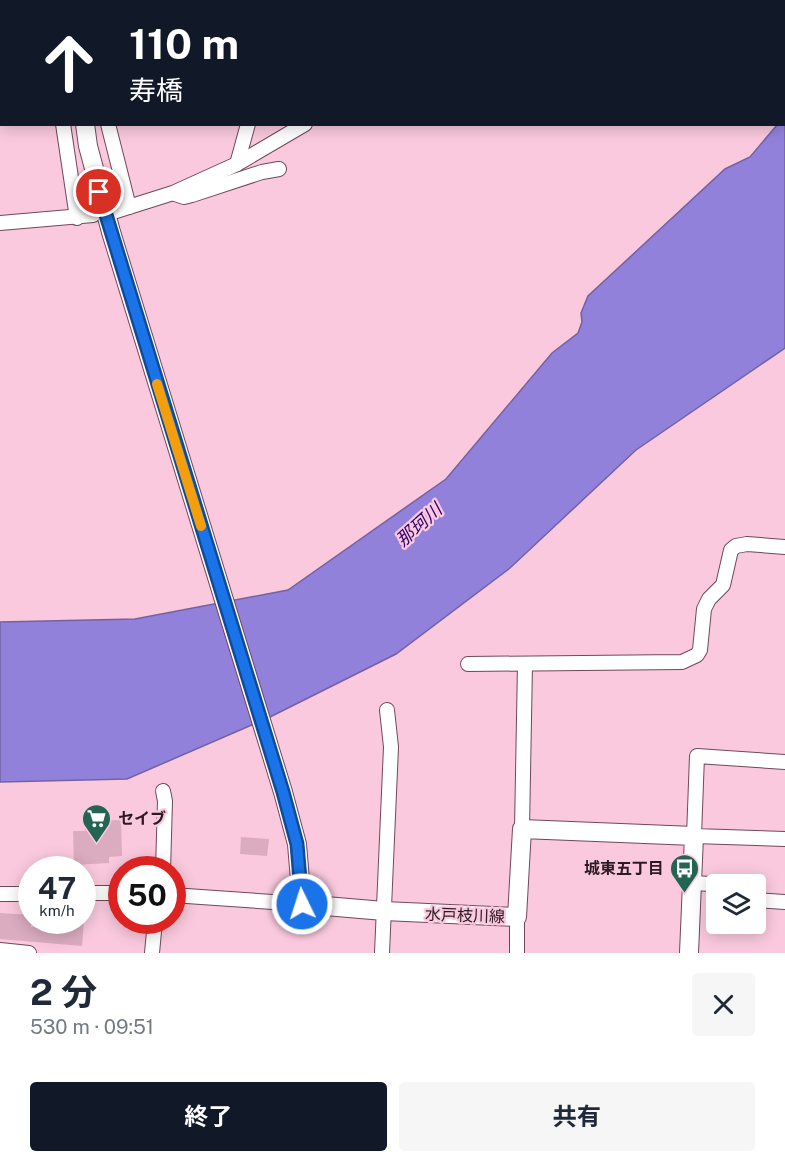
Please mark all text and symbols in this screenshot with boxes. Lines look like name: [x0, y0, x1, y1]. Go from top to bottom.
text: 110 m: [129, 19, 239, 68]
icon: ahead: [30, 24, 108, 102]
text: 寿橋: [129, 74, 183, 106]
pin: [73, 166, 124, 217]
icon: arrive: [82, 175, 115, 208]
water label: 那珂川: [392, 497, 447, 550]
supermarket icon: セイブ: [81, 802, 113, 844]
place label: セイブ: [118, 809, 166, 828]
bus stop icon: 城東五丁目: [669, 852, 701, 894]
speed limit sign: 50: [108, 856, 186, 934]
place label: 城東五丁目: [584, 859, 664, 878]
text: 47: [38, 870, 76, 906]
position arrow: [270, 872, 334, 936]
map controls: [706, 874, 766, 934]
button: layers: [706, 874, 766, 934]
text: km/h: [39, 902, 75, 919]
street label: 水戸枝川線: [425, 905, 505, 926]
text: 2 分: [30, 971, 97, 1013]
button: close: [692, 973, 755, 1036]
text: 530 m · 09:51: [30, 1015, 154, 1039]
button: 終了: [30, 1082, 387, 1151]
button: 共有: [399, 1082, 755, 1151]

